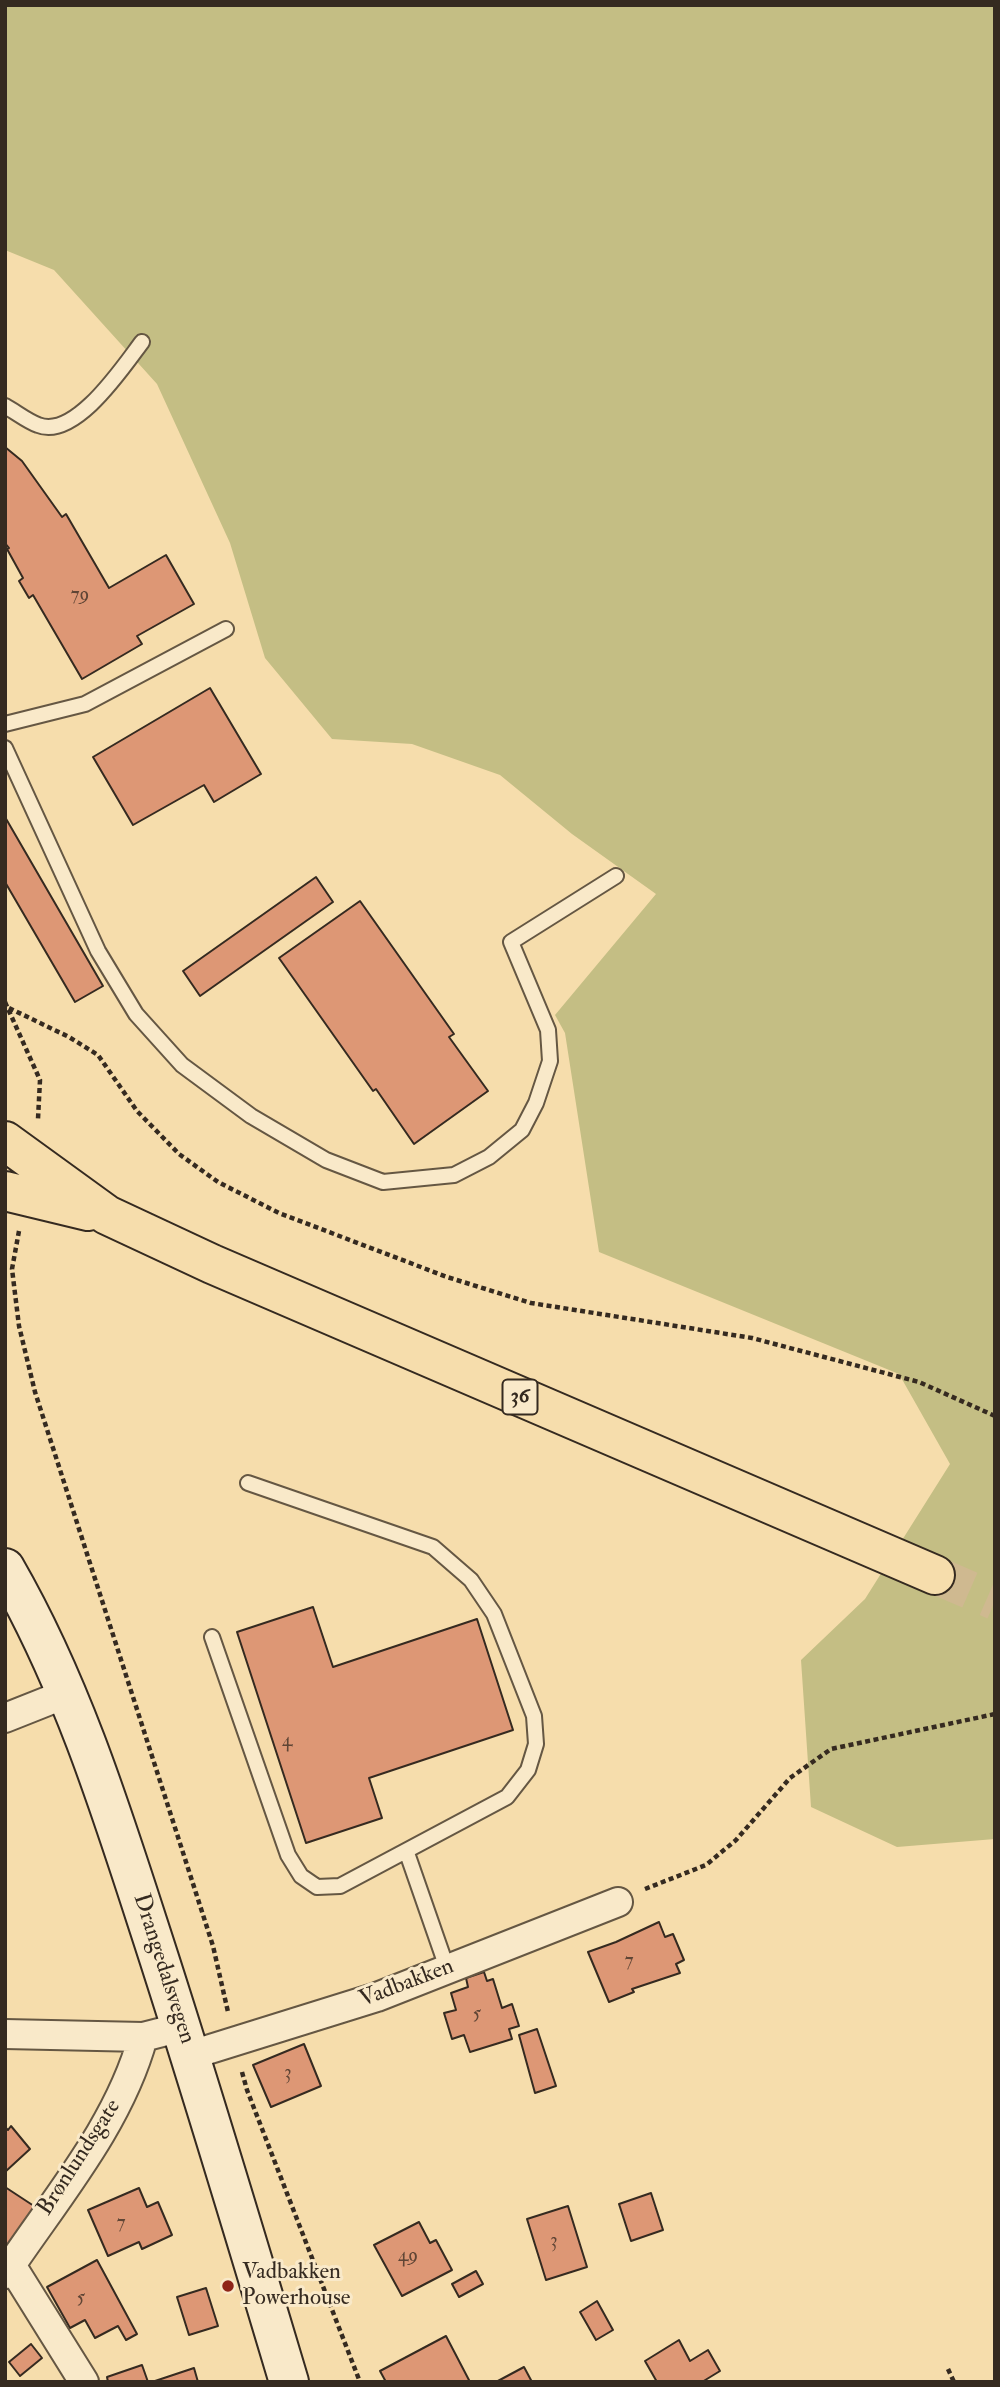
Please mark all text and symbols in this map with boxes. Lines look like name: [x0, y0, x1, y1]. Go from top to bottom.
house number: 79: [71, 585, 89, 607]
road number: 36: [503, 1380, 538, 1414]
house number: 4: [282, 1731, 292, 1753]
street label: Drangedalsvegen: [126, 1890, 200, 2048]
house number: 7: [625, 1951, 633, 1973]
street label: Vadbakken: [356, 1953, 458, 2015]
house number: 5: [473, 2004, 481, 2026]
house number: 3: [284, 2063, 292, 2085]
street label: Brønlundsgate: [32, 2095, 128, 2221]
house number: 7: [117, 2213, 125, 2235]
house number: 3: [550, 2231, 558, 2253]
house number: 49: [398, 2246, 418, 2268]
place label: Vadbakken Powerhouse: [242, 2259, 350, 2313]
marker: Vadbakken Powerhouse: [220, 2278, 236, 2294]
house number: 5: [77, 2288, 85, 2310]

